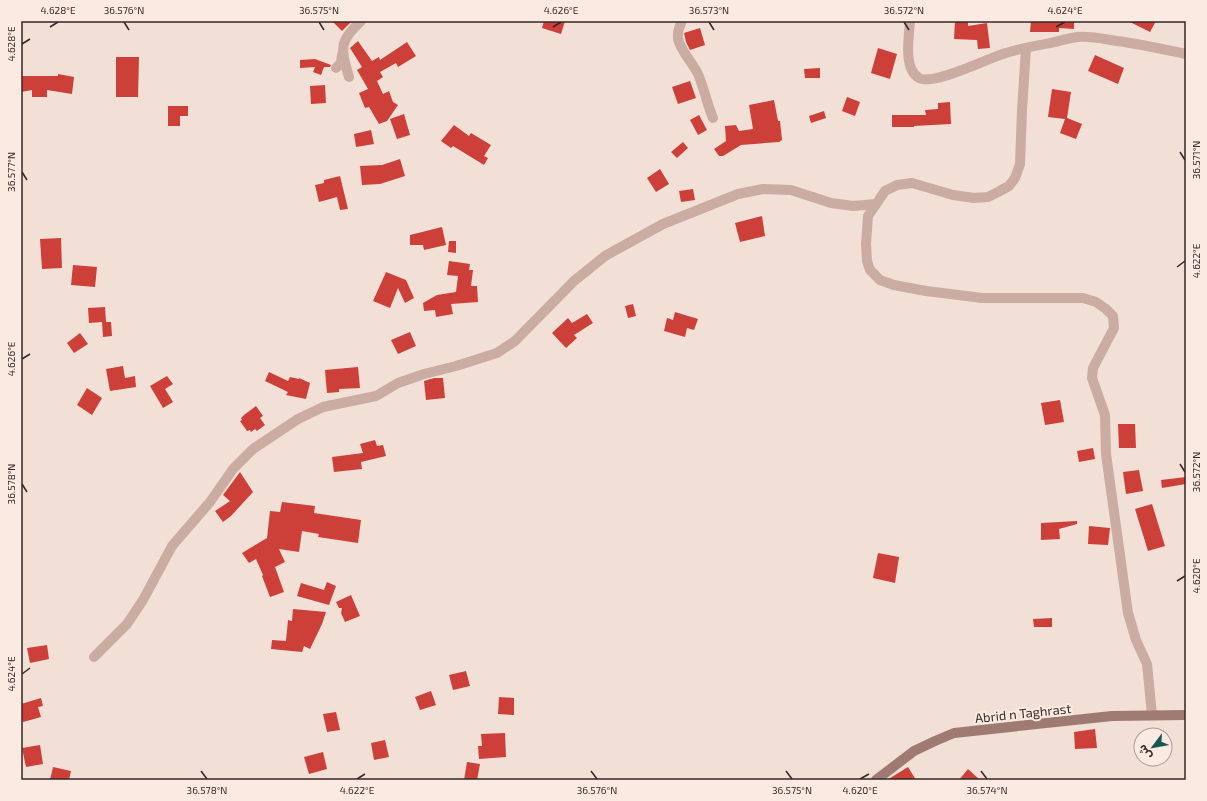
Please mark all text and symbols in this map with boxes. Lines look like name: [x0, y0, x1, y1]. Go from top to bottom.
text: 4.628°E: [40, 4, 76, 16]
text: 36.576°N: [104, 4, 144, 16]
text: 36.575°N: [299, 4, 339, 16]
text: 4.626°E: [544, 4, 579, 16]
text: 36.573°N: [689, 4, 729, 16]
text: 36.572°N: [884, 4, 924, 16]
text: 4.624°E: [1047, 4, 1083, 16]
text: 4.628°E: [5, 26, 17, 62]
text: 36.571°N: [1190, 141, 1202, 179]
text: 36.577°N: [5, 152, 17, 192]
text: 4.622°E: [1190, 243, 1202, 278]
text: 4.626°E: [5, 341, 17, 376]
text: 36.572°N: [1190, 452, 1202, 492]
text: 36.578°N: [5, 464, 17, 504]
text: 4.620°E: [1190, 558, 1202, 594]
text: 4.624°E: [5, 656, 17, 692]
street label: Abrid n Taghrast: [974, 700, 1072, 726]
north arrow: [1133, 727, 1173, 767]
text: ش: [1135, 742, 1154, 762]
text: 36.578°N: [187, 784, 227, 796]
text: 4.622°E: [340, 784, 375, 796]
text: 36.576°N: [577, 784, 617, 796]
text: 36.575°N: [772, 784, 812, 796]
text: 4.620°E: [842, 784, 878, 796]
text: 36.574°N: [967, 784, 1007, 796]

